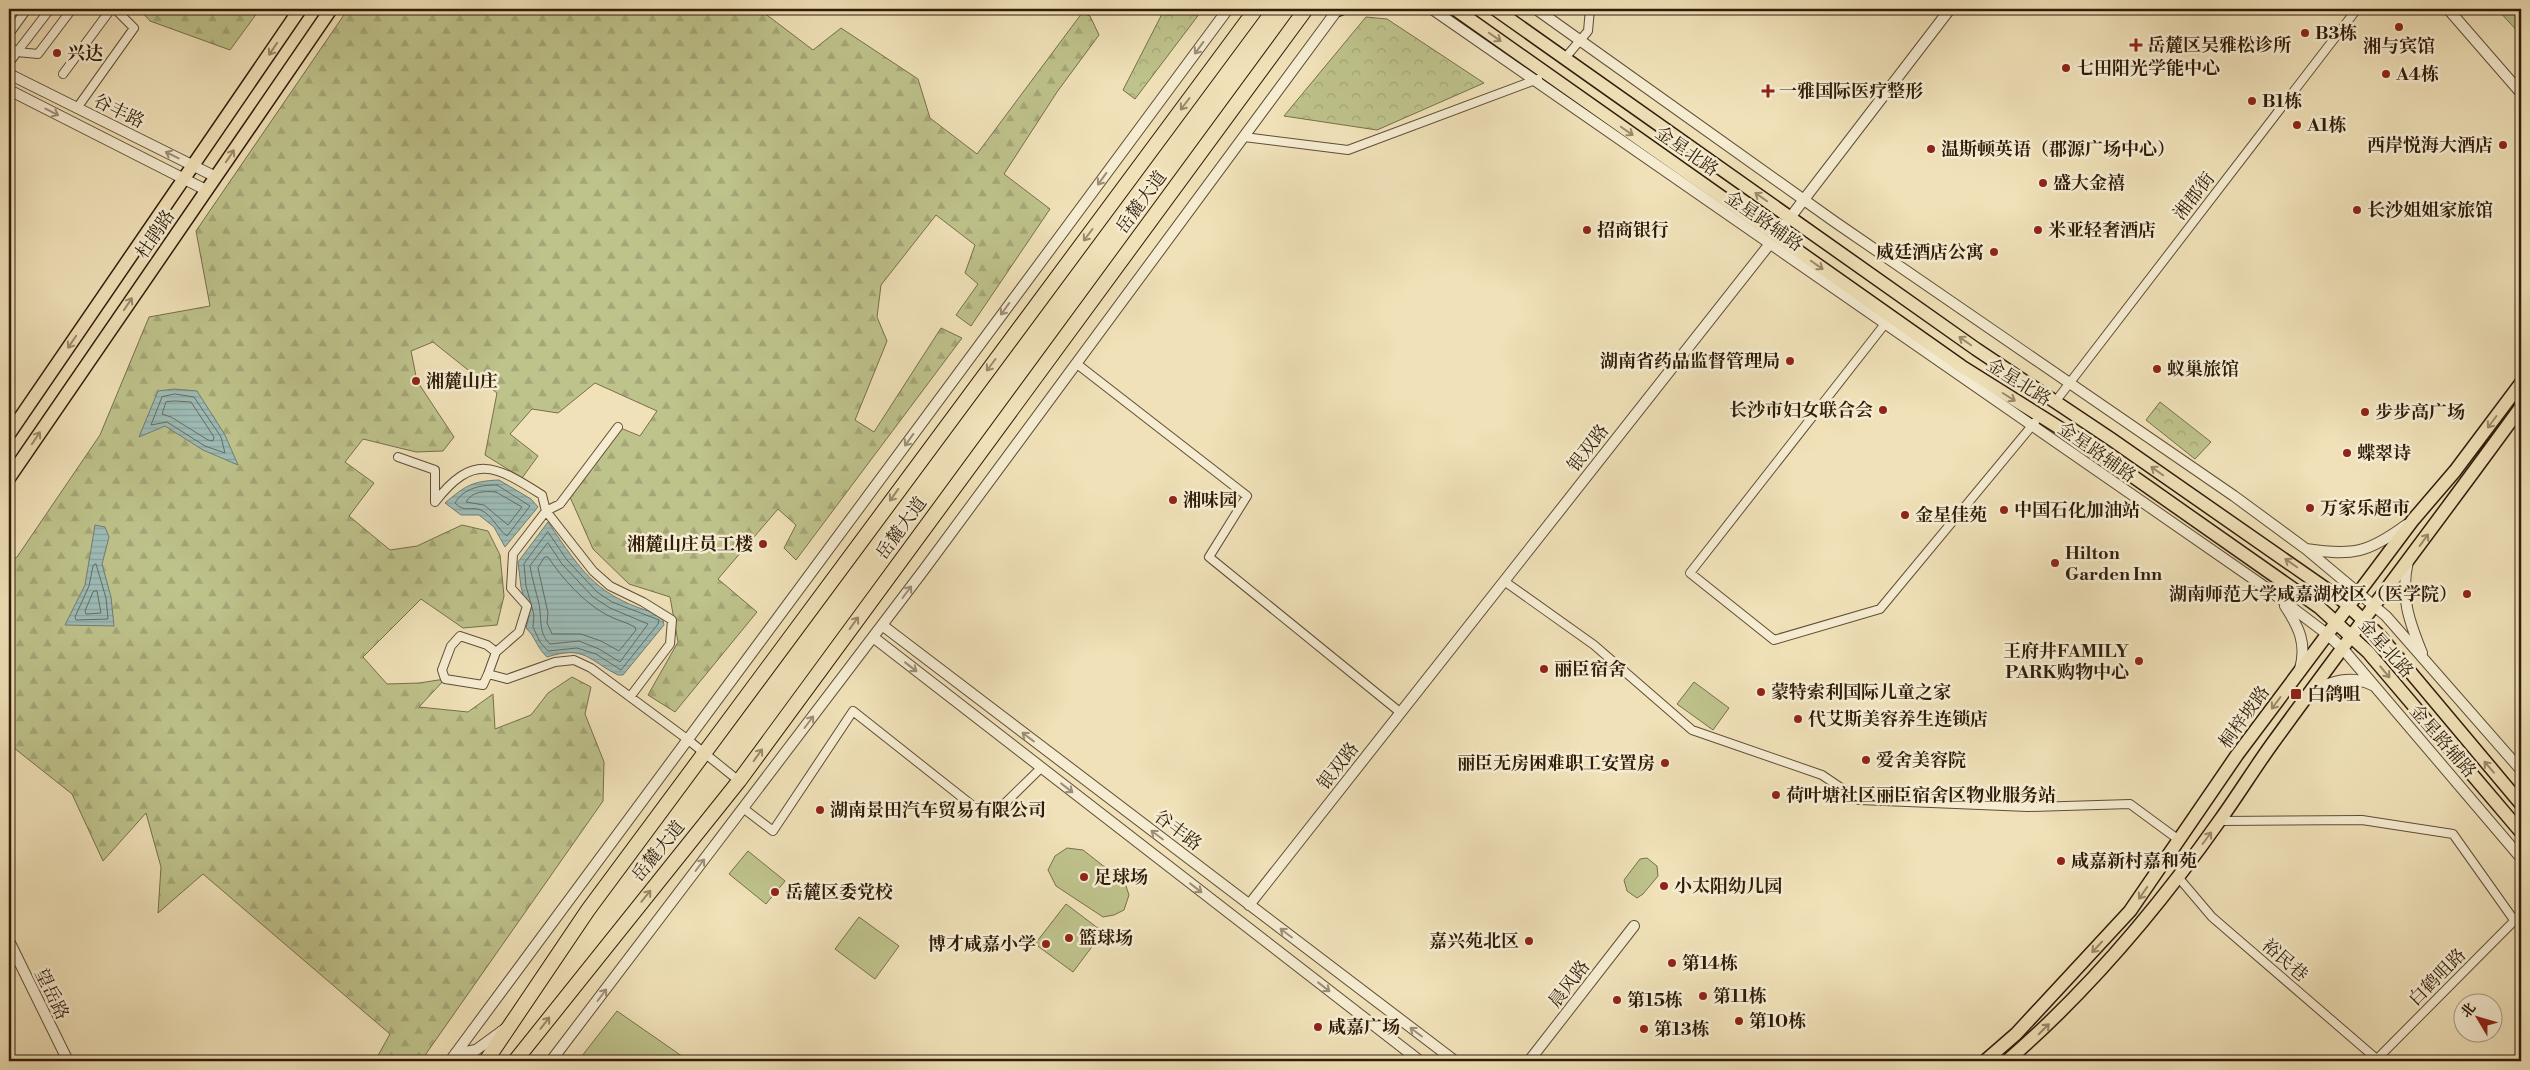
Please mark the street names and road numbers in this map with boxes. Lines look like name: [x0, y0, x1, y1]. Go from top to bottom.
street label: 谷丰路: [89, 89, 148, 134]
street label: 金星北路: [1651, 121, 1723, 181]
street label: 岳麓大道: [1111, 166, 1172, 238]
street label: 湘郡街: [2169, 168, 2220, 225]
street label: 金星路辅路: [1720, 186, 1807, 257]
street label: 杜鹃路: [131, 205, 180, 263]
street label: 金星北路: [1982, 354, 2055, 411]
street label: 金星路辅路: [2053, 417, 2140, 488]
street label: 银双路: [1563, 420, 1614, 477]
street label: 岳麓大道: [871, 492, 932, 564]
street label: 金星北路: [2353, 614, 2418, 683]
street label: 桐梓坡路: [2214, 681, 2275, 753]
street label: 金星路辅路: [2404, 700, 2481, 783]
street label: 银双路: [1313, 738, 1364, 795]
street label: 谷丰路: [1149, 805, 1206, 856]
street label: 岳麓大道: [627, 816, 690, 887]
street label: 裕民巷: [2257, 934, 2313, 987]
street label: 白鹤咀路: [2404, 944, 2471, 1011]
street label: 晨风路: [1544, 956, 1595, 1013]
street label: 望岳路: [29, 965, 74, 1024]

